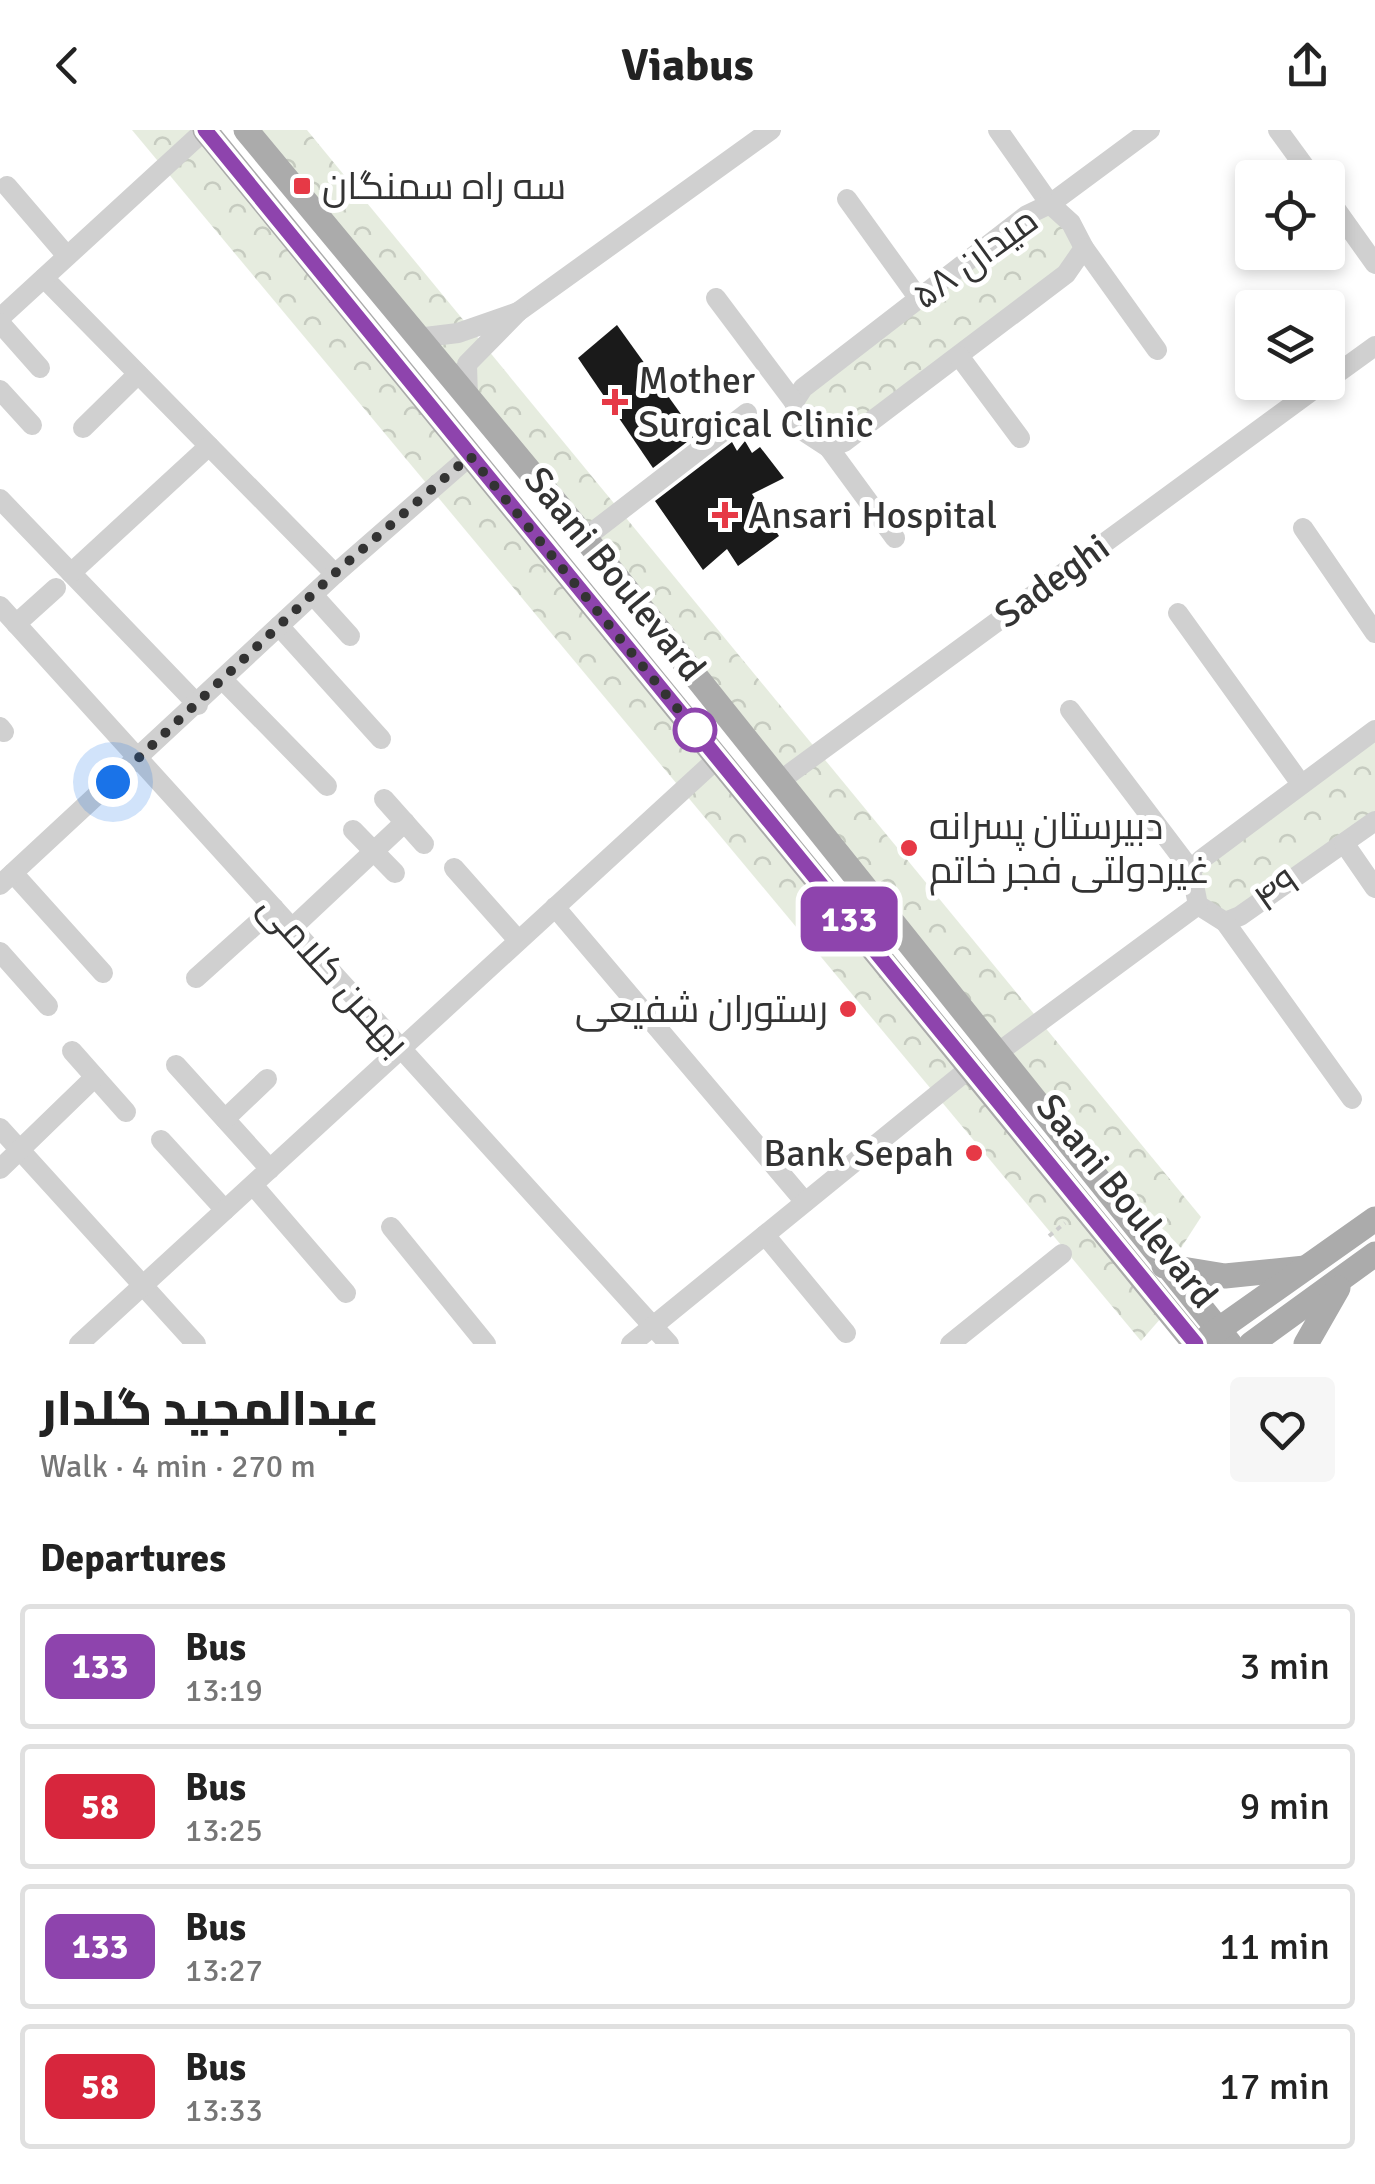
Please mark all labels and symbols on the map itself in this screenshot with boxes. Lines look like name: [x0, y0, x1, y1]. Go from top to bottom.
place label: سه راه سمنگان: [322, 163, 566, 210]
marker: سه راه سمنگان: [291, 175, 313, 197]
street label: میدان ۵۸: [903, 197, 1047, 319]
place label: Mother Surgical Clinic: [638, 357, 874, 448]
marker: Mother Surgical Clinic: [602, 389, 628, 415]
street label: Saani Boulevard: [514, 457, 716, 691]
place label: Ansari Hospital: [748, 492, 997, 539]
marker: Ansari Hospital: [712, 502, 738, 528]
street label: Sadeghi: [985, 524, 1119, 638]
unlabelled marker: [674, 709, 716, 751]
your location: [88, 757, 138, 807]
place label: دبیرستان پسرانه غیردولتی فجر خاتم: [929, 803, 1210, 896]
marker: دبیرستان پسرانه غیردولتی فجر خاتم: [898, 837, 920, 859]
street label: ۴۹: [1245, 858, 1309, 922]
street label: بهمن کلامی: [249, 884, 419, 1066]
line badge: 133: [792, 886, 906, 952]
place label: رستوران شفیعی: [575, 986, 828, 1033]
marker: رستوران شفیعی: [837, 998, 859, 1020]
street label: Saani Boulevard: [1026, 1084, 1228, 1318]
place label: Bank Sepah: [763, 1130, 954, 1177]
marker: Bank Sepah: [963, 1142, 985, 1164]

